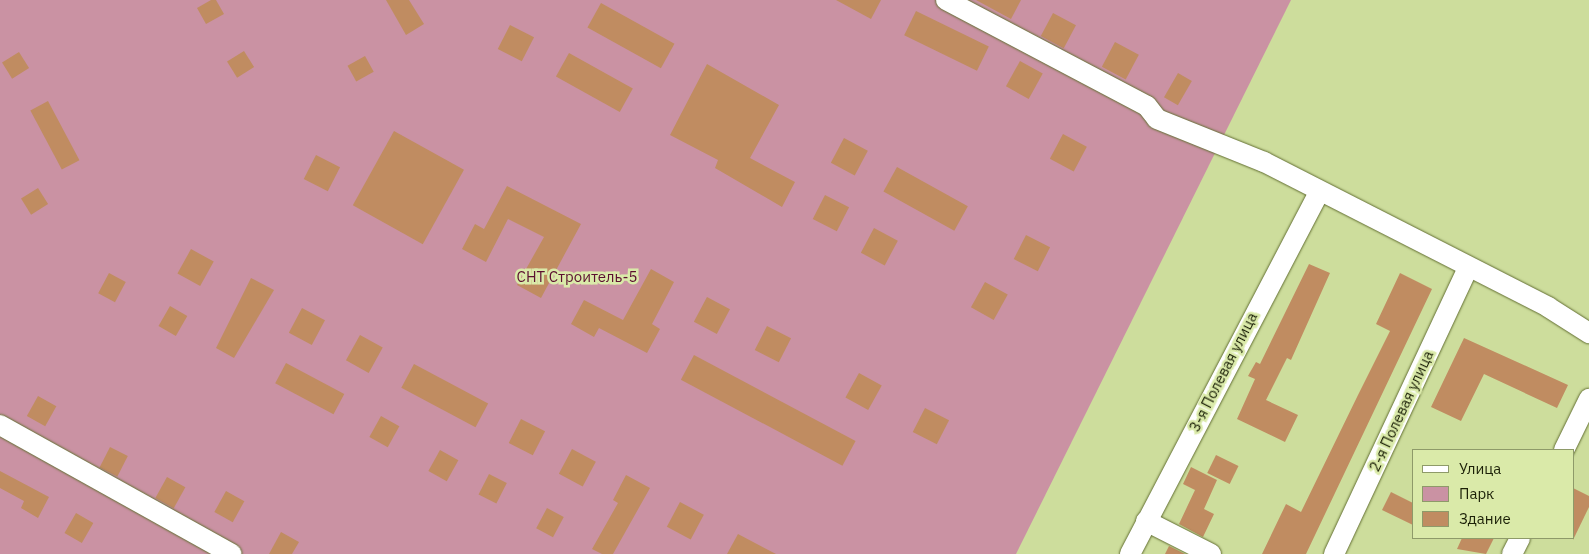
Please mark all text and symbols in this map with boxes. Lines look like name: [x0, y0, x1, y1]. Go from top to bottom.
park label: СНТ Строитель-5: [517, 268, 637, 286]
street label: 3-я Полевая улица: [1185, 309, 1261, 435]
street label: 2-я Полевая улица: [1365, 348, 1437, 474]
legend: [1412, 449, 1574, 539]
text: Улица: [1459, 459, 1501, 478]
text: Парк: [1459, 484, 1494, 503]
text: Здание: [1459, 509, 1511, 528]

